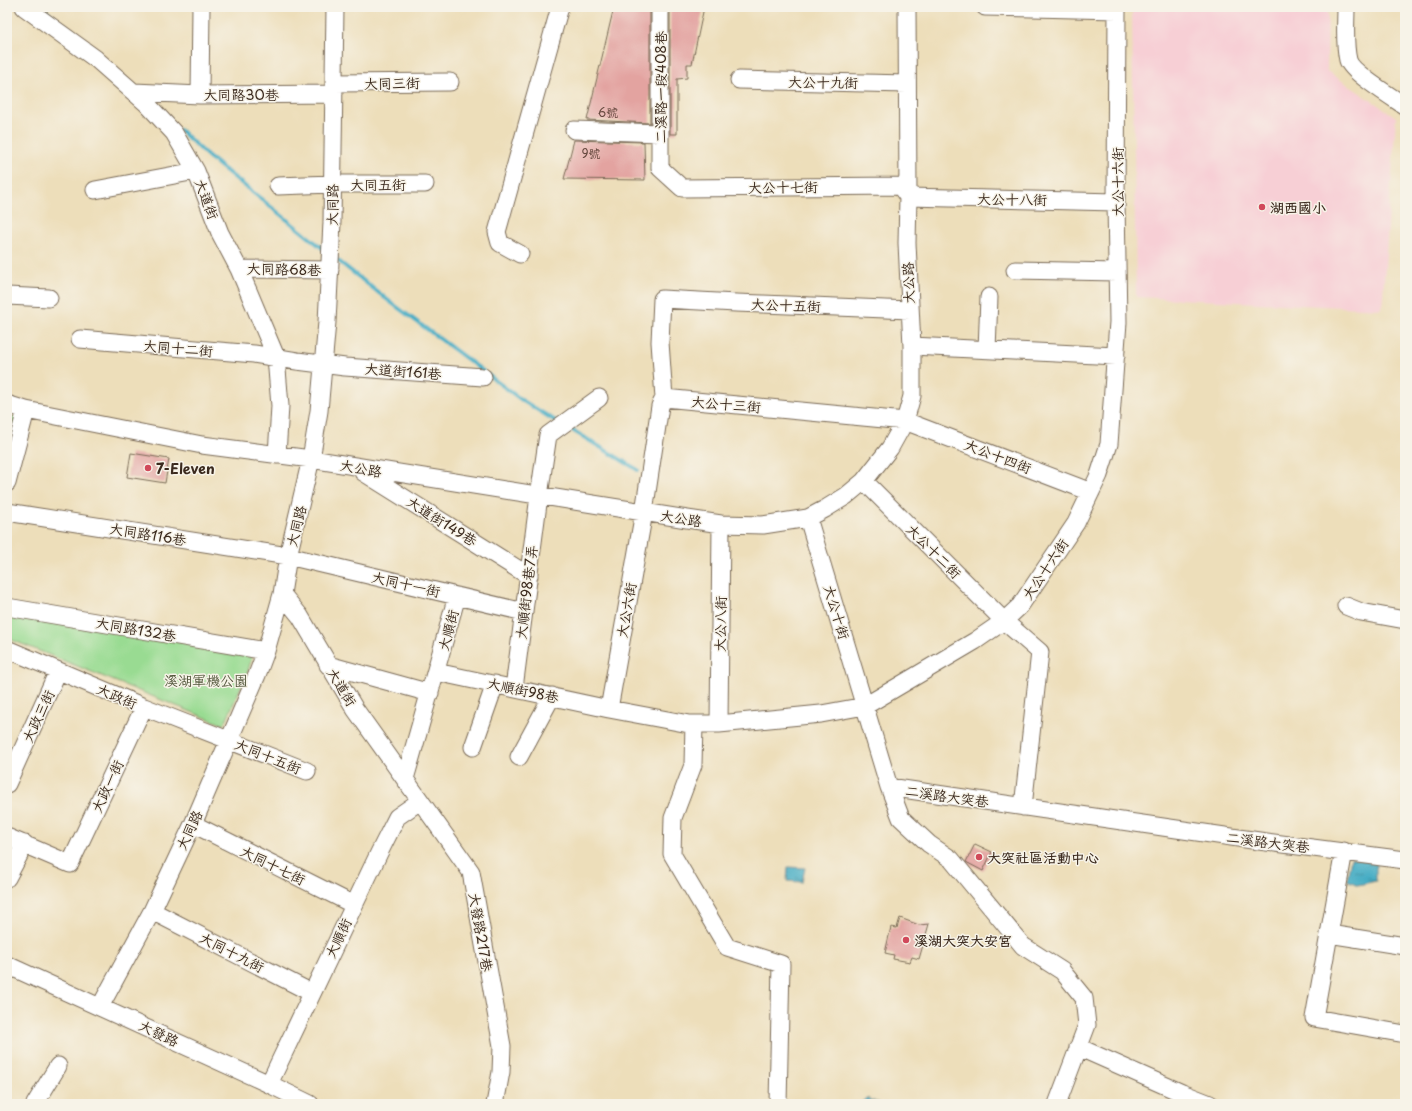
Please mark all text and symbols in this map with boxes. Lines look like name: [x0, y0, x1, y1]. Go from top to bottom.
street label: 二溪路一段408巷: [650, 30, 671, 143]
street label: 大公十九街: [788, 71, 858, 93]
street label: 大同三街: [364, 72, 420, 94]
street label: 大同路30巷: [203, 84, 280, 105]
house number: 6號: [598, 103, 618, 121]
house number: 9號: [581, 144, 601, 162]
street label: 大公十六街: [1107, 147, 1128, 217]
street label: 大同五街: [350, 174, 406, 195]
street label: 大道街: [190, 176, 224, 222]
street label: 大公十七街: [748, 176, 818, 198]
street label: 大同路: [321, 184, 343, 226]
street label: 大公十八街: [977, 188, 1047, 210]
place label: 湖西國小: [1270, 197, 1326, 218]
marker: 湖西國小: [1257, 202, 1267, 212]
street label: 大同路68巷: [247, 258, 322, 280]
street label: 大公路: [897, 262, 919, 304]
street label: 大公十五街: [751, 293, 821, 317]
street label: 大同十二街: [142, 334, 214, 362]
street label: 大道街161巷: [364, 358, 443, 384]
street label: 大公十三街: [690, 390, 762, 418]
street label: 大公十四街: [962, 434, 1034, 478]
street label: 大公路: [338, 454, 384, 482]
place label: 7-Eleven: [156, 458, 215, 479]
marker: 7-Eleven: [143, 463, 153, 473]
street label: 大道街149巷: [403, 491, 482, 551]
street label: 大同路: [281, 503, 311, 549]
street label: 大公路: [659, 504, 703, 532]
street label: 大同路116巷: [108, 518, 189, 551]
street label: 大公十二街: [902, 519, 966, 583]
street label: 大公十六街: [1017, 534, 1073, 604]
street label: 大順街98巷7弄: [510, 544, 542, 640]
street label: 大同十一街: [370, 566, 442, 602]
street label: 大公六街: [611, 581, 641, 639]
street label: 大公十街: [819, 582, 855, 642]
street label: 大公八街: [709, 596, 731, 652]
street label: 大順街: [432, 607, 464, 653]
street label: 大同路132巷: [94, 612, 179, 647]
street label: 大道街: [322, 664, 362, 710]
park label: 溪湖軍機公園: [164, 670, 248, 691]
street label: 大順街98巷: [485, 672, 562, 708]
street label: 大政街: [94, 678, 140, 714]
street label: 大政三街: [17, 686, 59, 746]
street label: 大同十五街: [232, 733, 304, 779]
street label: 大政一街: [86, 756, 128, 816]
street label: 二溪路大突巷: [904, 780, 991, 812]
street label: 大同路: [171, 807, 207, 853]
street label: 二溪路大突巷: [1225, 826, 1312, 858]
street label: 大同十七街: [237, 840, 309, 890]
place label: 大突社區活動中心: [987, 847, 1099, 868]
marker: 大突社區活動中心: [974, 852, 984, 862]
street label: 大發路217巷: [464, 891, 498, 974]
street label: 大順街: [320, 915, 356, 961]
street label: 大同十九街: [196, 927, 268, 977]
place label: 溪湖大突大安宮: [914, 930, 1012, 951]
marker: 溪湖大突大安宮: [901, 935, 911, 945]
street label: 大發路: [136, 1015, 182, 1051]

